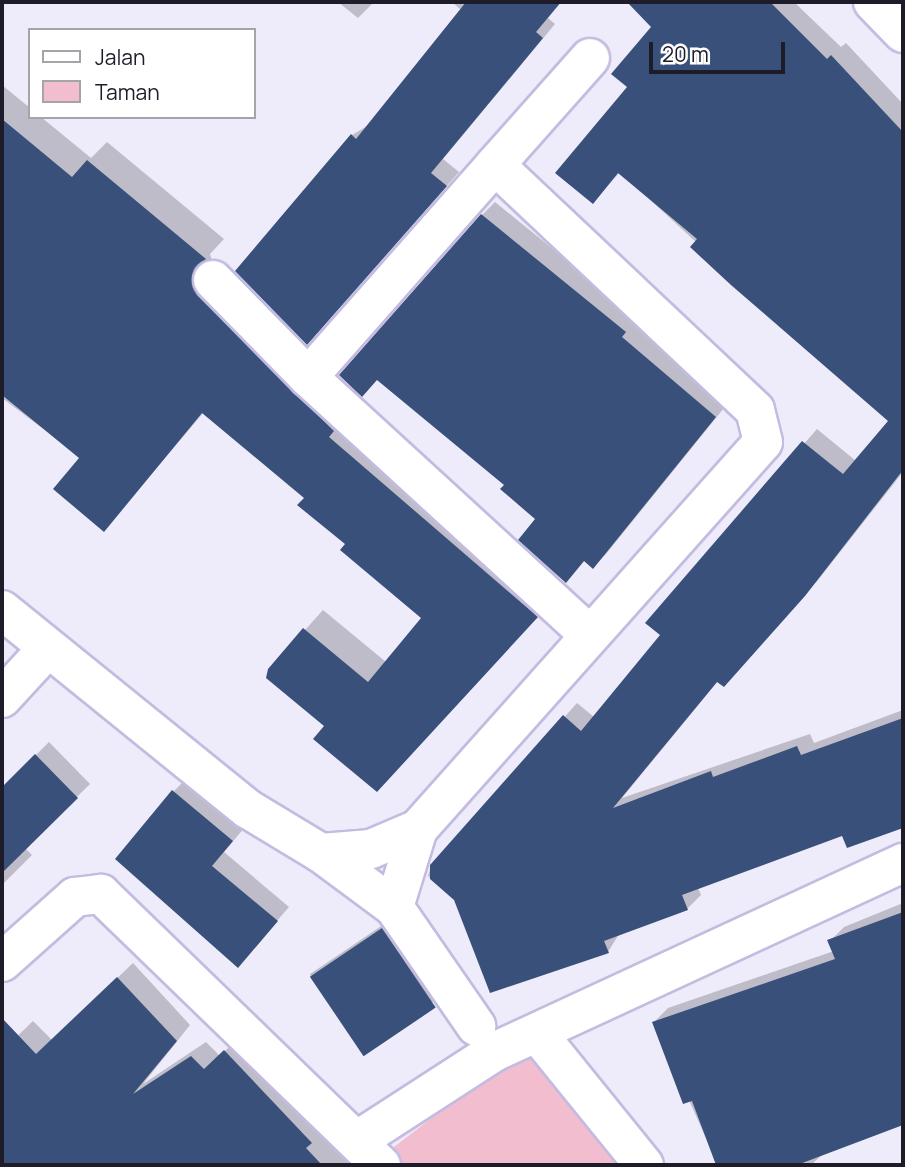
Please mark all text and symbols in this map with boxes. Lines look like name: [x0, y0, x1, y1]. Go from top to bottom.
legend: [28, 28, 256, 119]
scale bar: [653, 28, 790, 72]
text: 20 m: [662, 40, 709, 68]
text: Jalan: [95, 43, 145, 71]
text: Taman: [95, 78, 160, 106]

